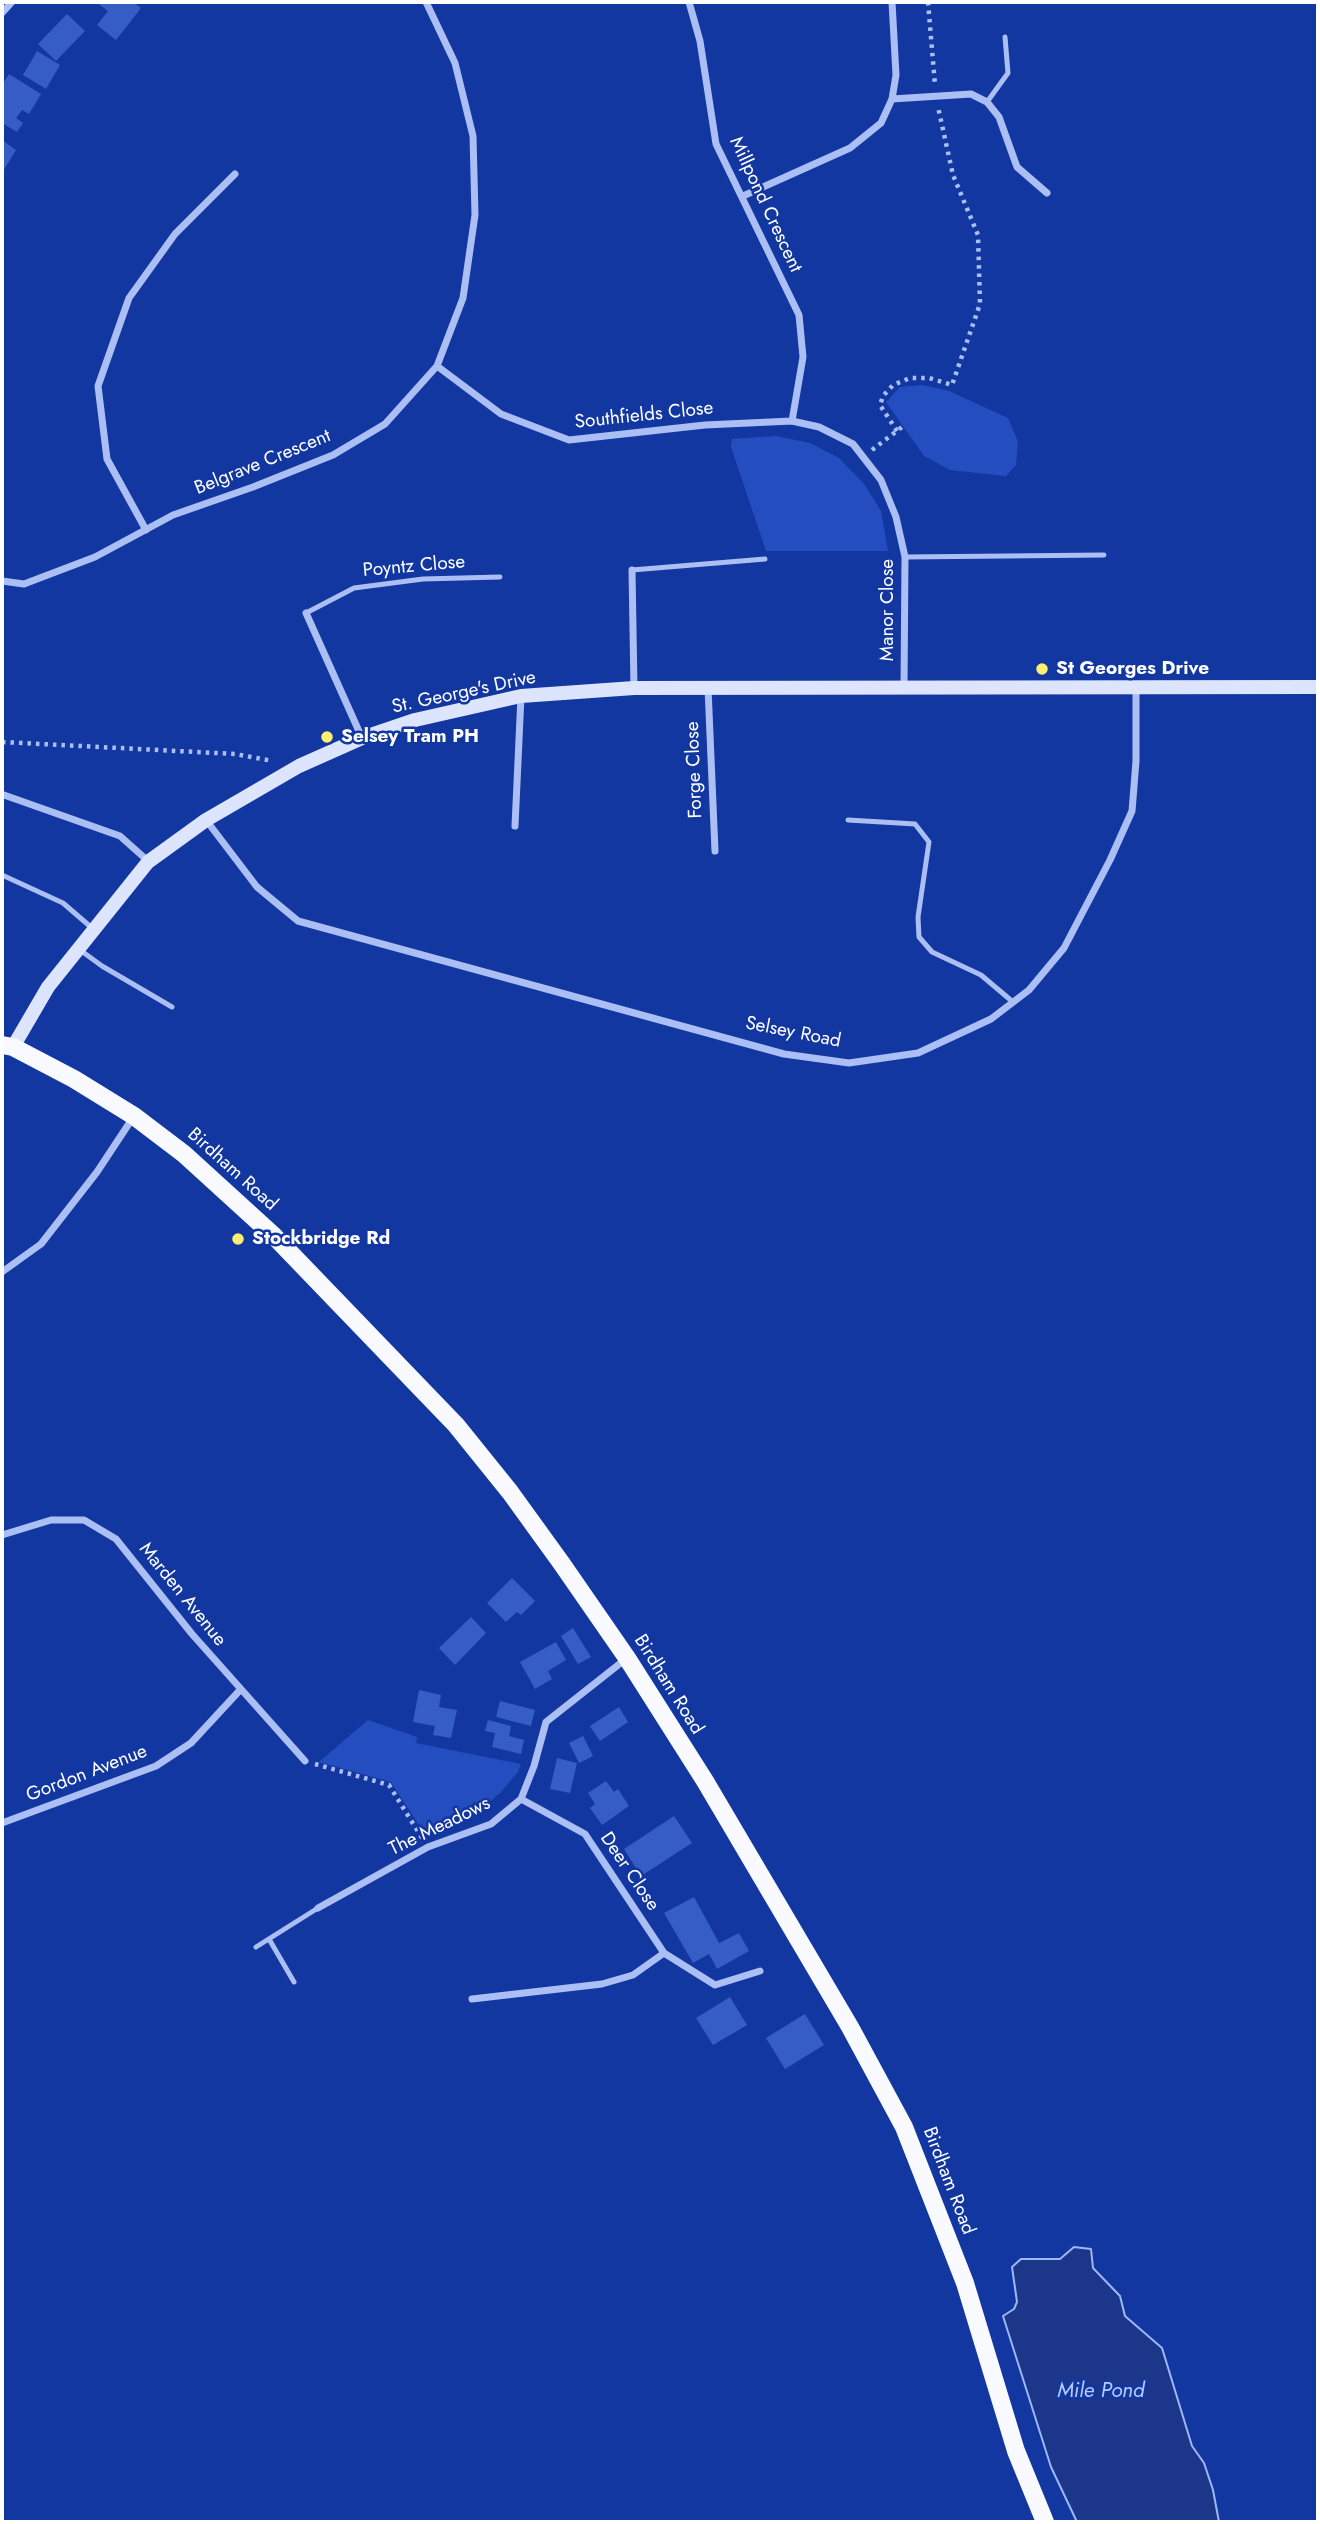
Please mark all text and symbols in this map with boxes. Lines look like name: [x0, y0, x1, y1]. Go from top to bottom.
street label: Millpond Crescent: [724, 134, 806, 276]
street label: Southfields Close: [574, 397, 714, 435]
street label: Belgrave Crescent: [192, 425, 334, 501]
street label: Poyntz Close: [362, 551, 466, 583]
street label: Manor Close: [877, 559, 899, 661]
place label: St Georges Drive: [1056, 658, 1209, 680]
marker: St Georges Drive: [1034, 661, 1050, 677]
street label: St. George's Drive: [390, 667, 538, 719]
street label: Forge Close: [682, 721, 708, 819]
place label: Selsey Tram PH: [341, 726, 479, 748]
marker: Selsey Tram PH: [319, 729, 335, 745]
street label: Selsey Road: [743, 1013, 843, 1053]
street label: Birdham Road: [182, 1124, 282, 1216]
place label: Stockbridge Rd: [252, 1228, 390, 1250]
marker: Stockbridge Rd: [230, 1231, 246, 1247]
street label: Marden Avenue: [133, 1539, 231, 1651]
street label: Birdham Road: [628, 1631, 708, 1739]
street label: Gordon Avenue: [23, 1740, 151, 1808]
street label: The Meadows: [386, 1793, 494, 1861]
street label: Deer Close: [594, 1828, 664, 1916]
street label: Birdham Road: [917, 2124, 979, 2238]
water label: Mile Pond: [1057, 2379, 1145, 2405]

